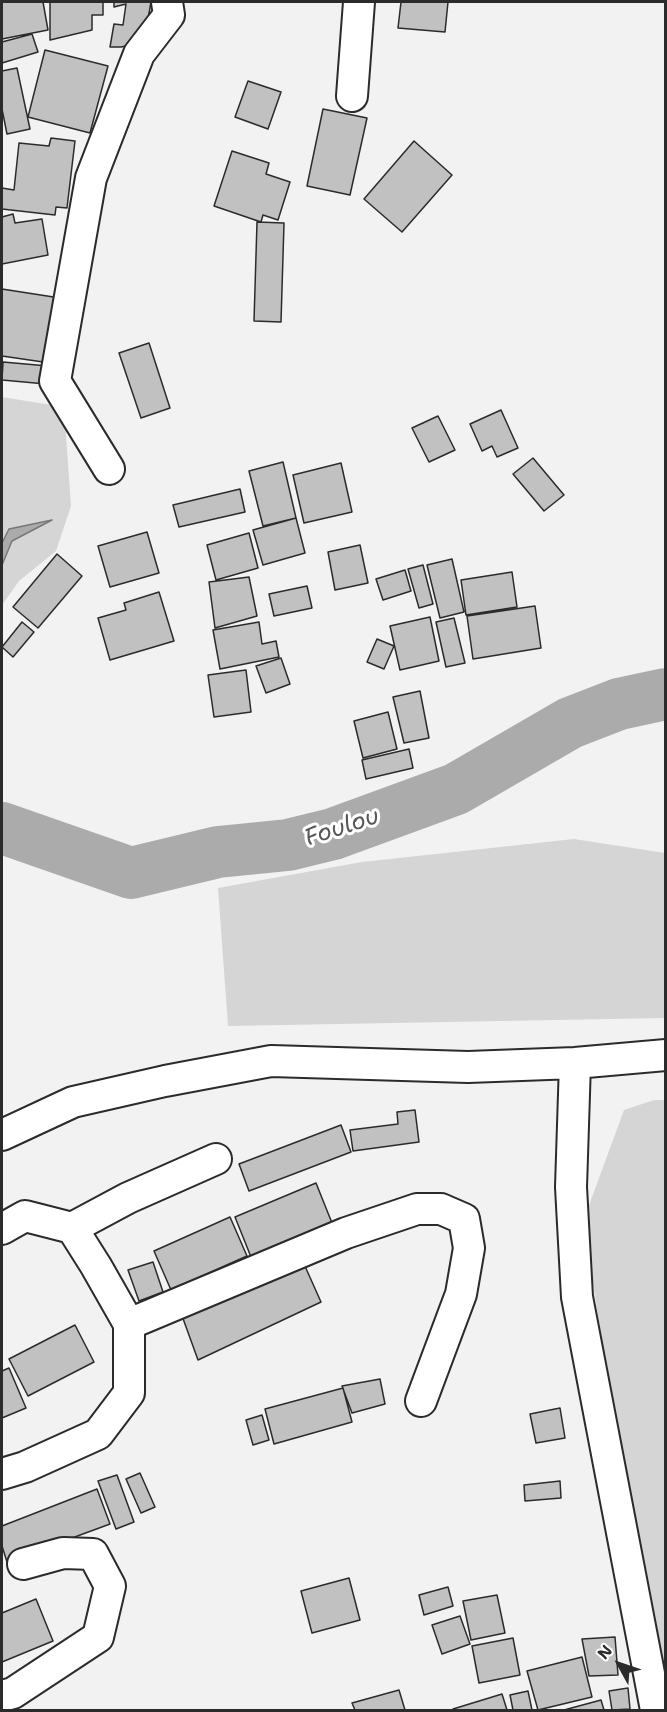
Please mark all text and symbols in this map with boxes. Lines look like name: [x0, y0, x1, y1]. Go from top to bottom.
water label: Foulou: [301, 802, 383, 854]
north arrow: [589, 1634, 649, 1694]
text: N: [593, 1640, 617, 1664]

